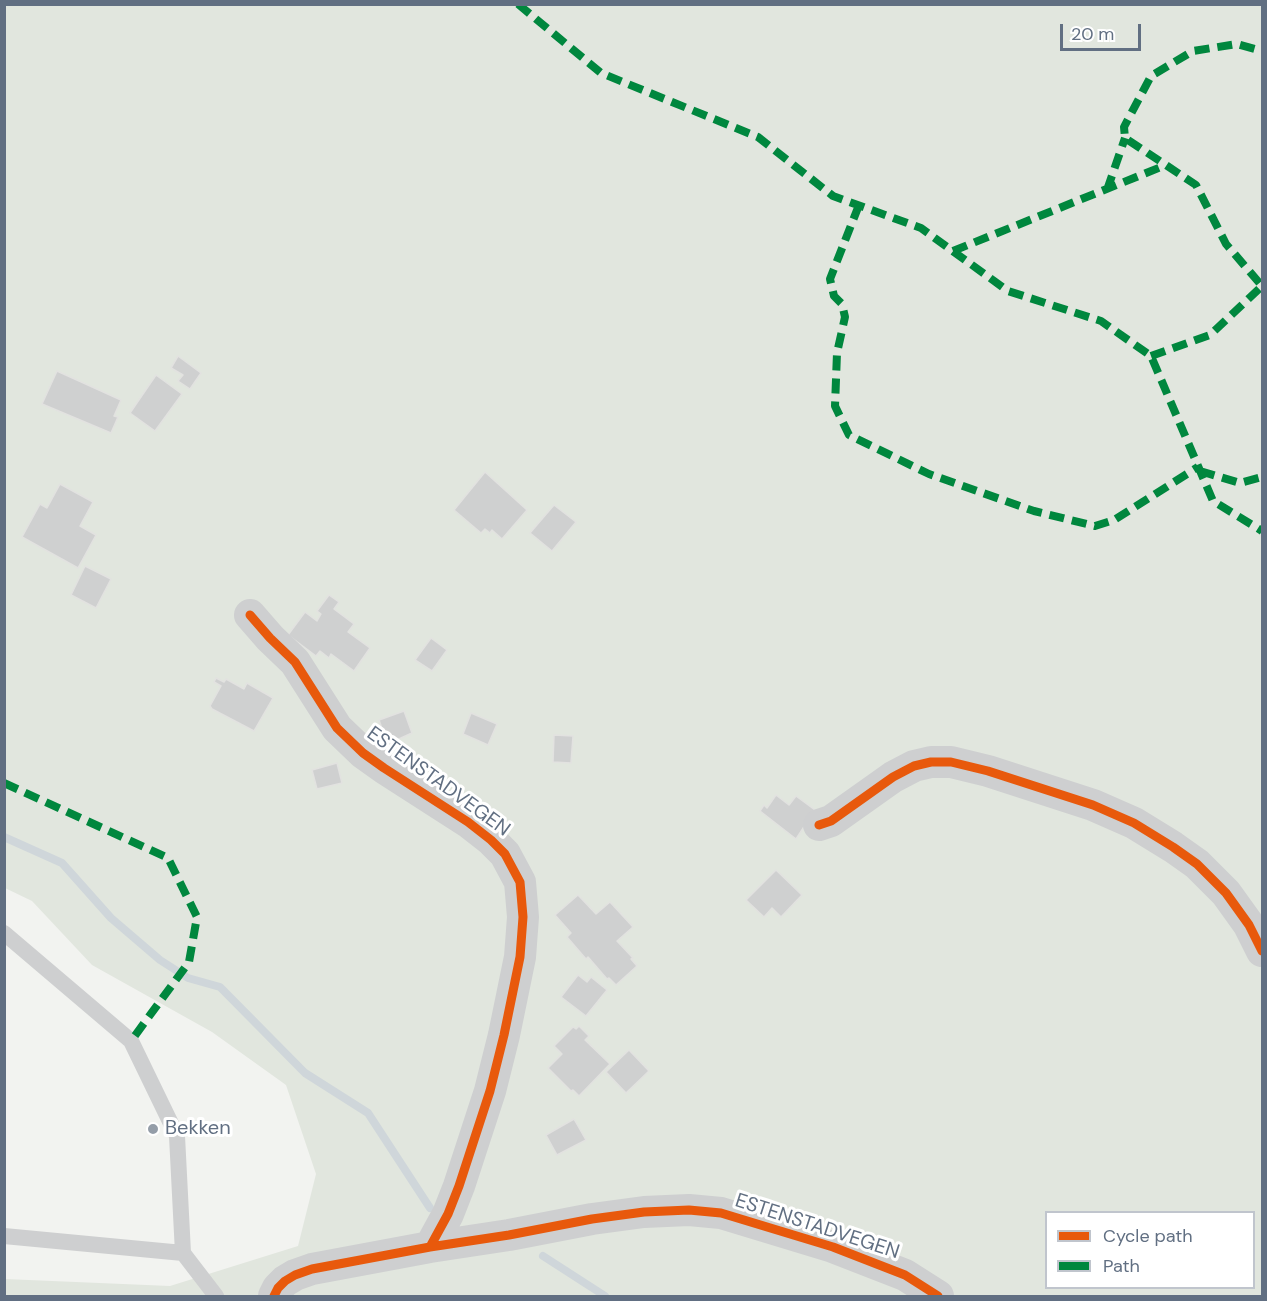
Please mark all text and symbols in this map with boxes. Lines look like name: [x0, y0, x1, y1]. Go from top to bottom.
scale bar: [1063, 12, 1144, 50]
text: 20 m: [1071, 22, 1114, 46]
street label: ESTENSTADVEGEN: [362, 722, 514, 842]
place label: Bekken: [165, 1117, 231, 1141]
marker: Bekken: [146, 1122, 160, 1136]
street label: ESTENSTADVEGEN: [732, 1189, 902, 1265]
legend: [1045, 1211, 1255, 1289]
text: Cycle path: [1103, 1224, 1193, 1248]
text: Path: [1103, 1254, 1140, 1278]

